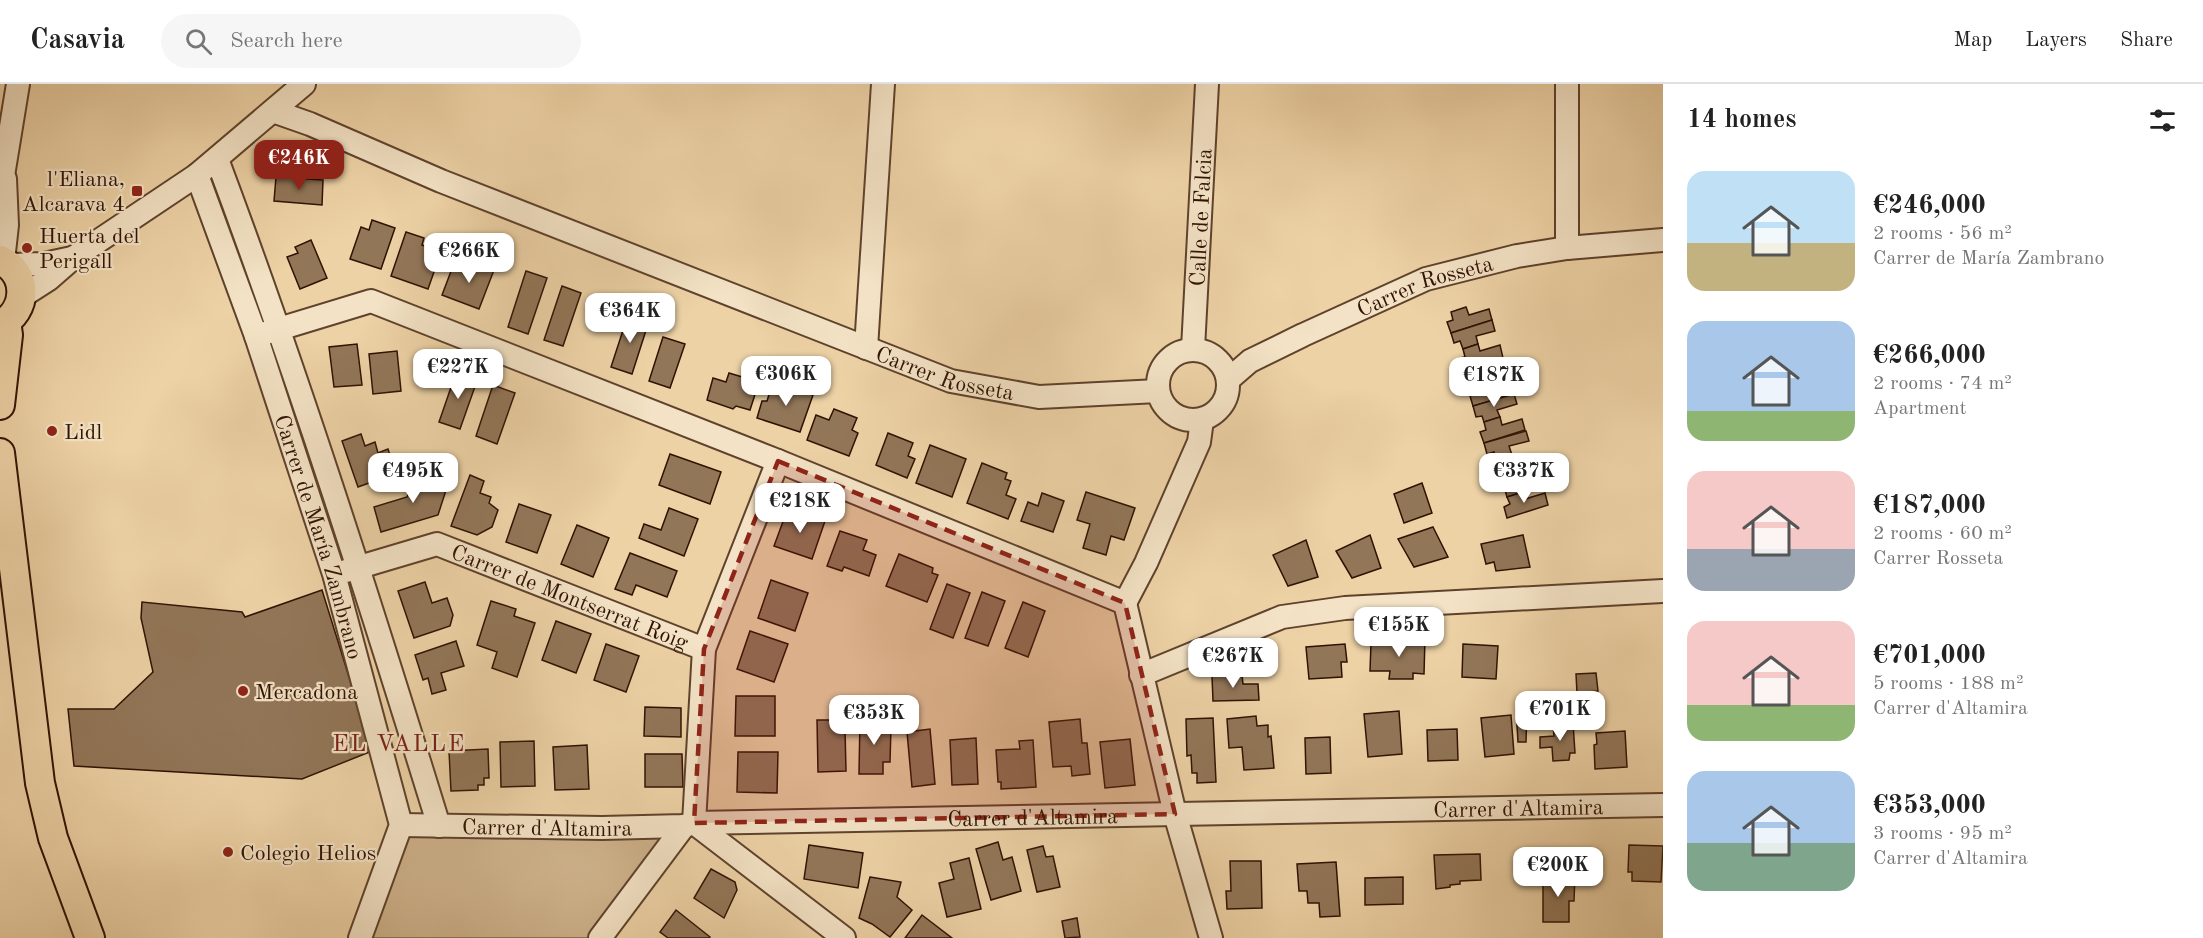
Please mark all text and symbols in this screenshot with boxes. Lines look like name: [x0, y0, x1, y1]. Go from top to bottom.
search box: [161, 14, 581, 68]
icon: search: [182, 25, 215, 58]
text: Casavia: [30, 27, 125, 55]
text: Search here: [230, 30, 343, 52]
text: Map: [1953, 30, 1992, 51]
text: Layers: [2025, 30, 2087, 51]
text: Share: [2120, 30, 2173, 51]
icon: filters: [2146, 104, 2179, 137]
text: 14 homes: [1687, 107, 1796, 133]
pin: €246K: [257, 140, 341, 191]
street label: Calle de Falcia: [1187, 148, 1217, 287]
text: €246K: [268, 149, 330, 169]
place label: l'Eliana, Alcarava 4: [22, 169, 125, 216]
marker: l'Eliana, Alcarava 4: [130, 184, 144, 198]
text: €246,000: [1873, 193, 1986, 219]
icon: home: [1735, 195, 1807, 267]
text: 2 rooms · 56 m²: [1873, 224, 2012, 244]
place label: Huerta del Perigall: [39, 226, 140, 273]
pin: €266K: [427, 233, 511, 284]
marker: Huerta del Perigall: [20, 241, 34, 255]
text: €266K: [438, 242, 500, 262]
text: Carrer de María Zambrano: [1873, 249, 2104, 269]
street label: Carrer Rosseta: [1354, 253, 1496, 322]
pin: €364K: [588, 293, 672, 344]
text: €364K: [599, 302, 661, 322]
text: €266,000: [1873, 343, 1986, 369]
street label: Carrer Rosseta: [872, 344, 1016, 405]
icon: home: [1735, 345, 1807, 417]
pin: €227K: [416, 349, 500, 400]
pin: €306K: [744, 356, 828, 407]
pin: €187K: [1452, 357, 1536, 408]
text: €227K: [427, 358, 489, 378]
text: €306K: [755, 365, 817, 385]
text: €187K: [1463, 366, 1525, 386]
text: 2 rooms · 74 m²: [1873, 374, 2012, 394]
text: Apartment: [1873, 399, 1967, 419]
street label: Carrer de María Zambrano: [270, 412, 365, 662]
place label: Lidl: [64, 422, 102, 444]
marker: Lidl: [45, 424, 59, 438]
pin: €495K: [371, 453, 455, 504]
pin: €337K: [1482, 453, 1566, 504]
text: €495K: [382, 462, 444, 482]
text: €337K: [1493, 462, 1555, 482]
pin: €218K: [758, 483, 842, 534]
text: €218K: [769, 492, 831, 512]
text: €187,000: [1873, 493, 1986, 519]
icon: home: [1735, 495, 1807, 567]
text: 2 rooms · 60 m²: [1873, 524, 2012, 544]
street label: Carrer de Montserrat Roig: [448, 542, 691, 655]
text: Carrer Rosseta: [1873, 549, 2003, 569]
pin: €155K: [1357, 607, 1441, 658]
text: €155K: [1368, 616, 1430, 636]
pin: €267K: [1191, 638, 1275, 689]
text: €701,000: [1873, 643, 1986, 669]
icon: home: [1735, 645, 1807, 717]
text: €267K: [1202, 647, 1264, 667]
text: 5 rooms · 188 m²: [1873, 674, 2023, 694]
place label: Mercadona: [255, 682, 358, 704]
marker: Mercadona: [236, 684, 250, 698]
pin: €701K: [1518, 691, 1602, 742]
pin: €353K: [832, 695, 916, 746]
text: Carrer d'Altamira: [1873, 699, 2028, 719]
text: €701K: [1529, 700, 1591, 720]
text: €353K: [843, 704, 905, 724]
district label: EL VALLE: [332, 733, 466, 757]
text: €353,000: [1873, 793, 1986, 819]
icon: home: [1735, 795, 1807, 867]
street label: Carrer d'Altamira: [1433, 797, 1604, 822]
street label: Carrer d'Altamira: [947, 806, 1118, 831]
street label: Carrer d'Altamira: [462, 817, 633, 841]
text: 3 rooms · 95 m²: [1873, 824, 2012, 844]
place label: Colegio Helios: [240, 843, 376, 865]
marker: Colegio Helios: [221, 845, 235, 859]
pin: €200K: [1516, 847, 1600, 898]
text: Carrer d'Altamira: [1873, 849, 2028, 869]
text: €200K: [1527, 856, 1589, 876]

